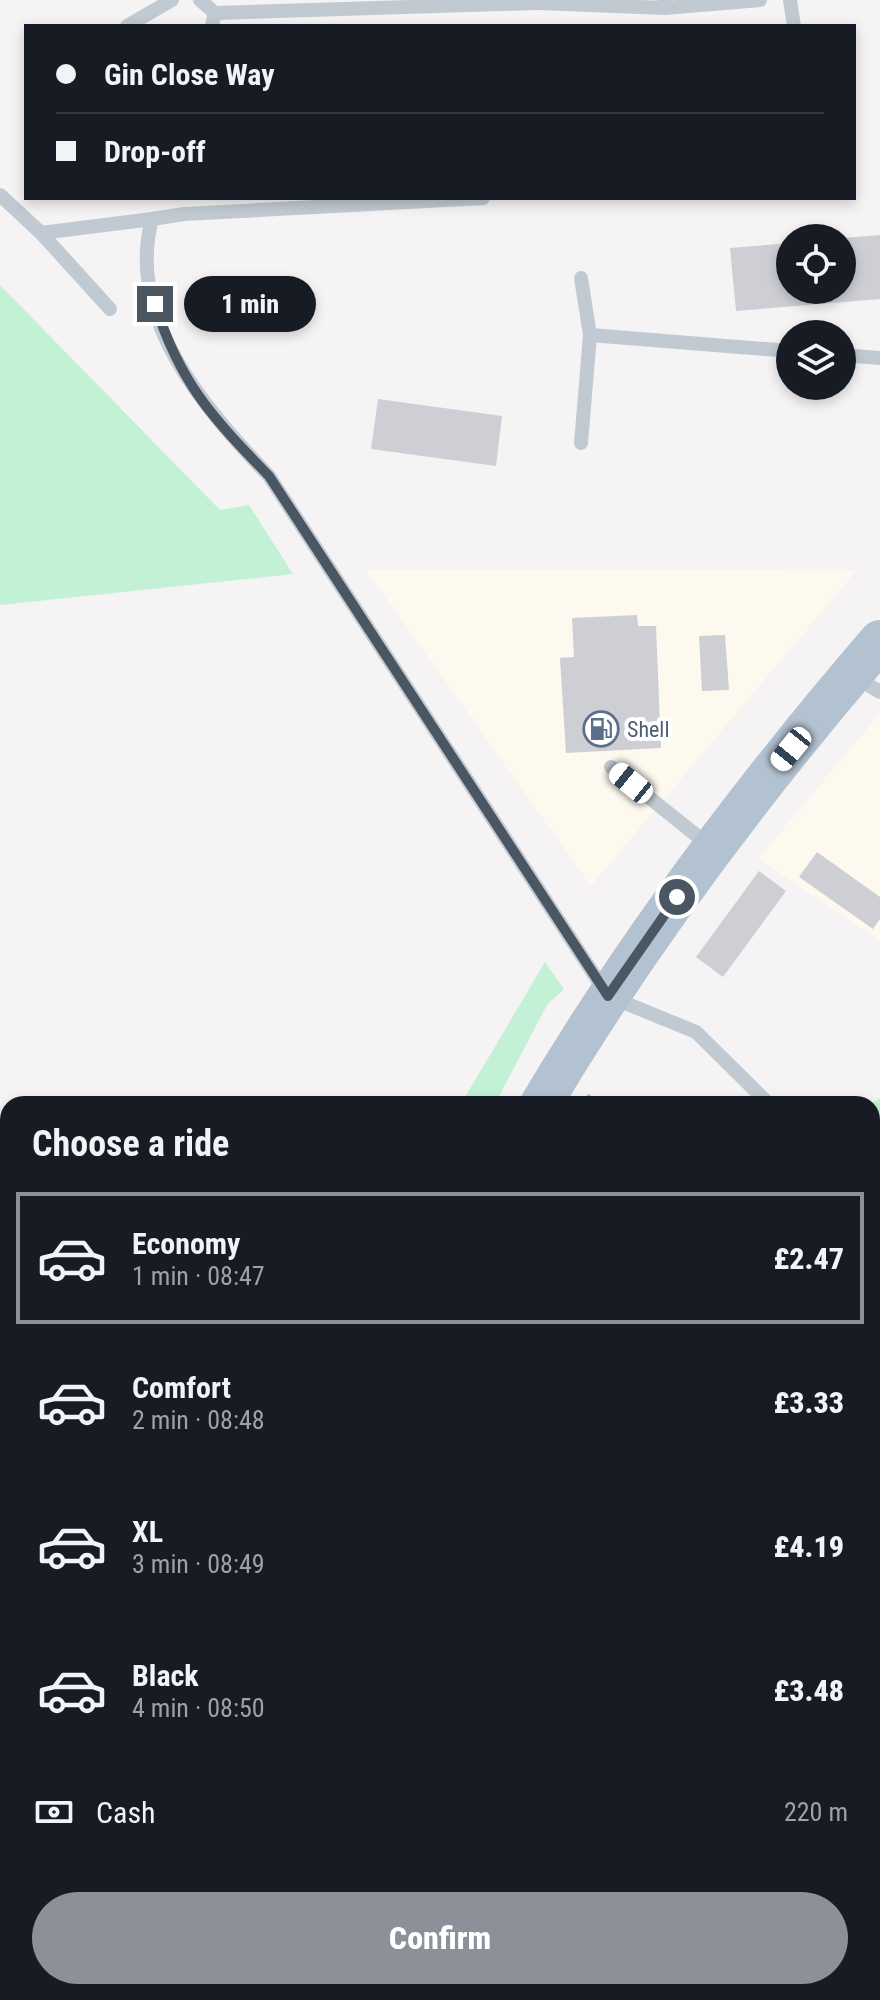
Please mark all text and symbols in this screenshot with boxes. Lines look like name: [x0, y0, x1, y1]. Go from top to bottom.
text: Gin Close Way: [104, 57, 275, 92]
text: Drop-off: [104, 134, 206, 169]
map controls: [776, 224, 856, 400]
button: locate: [776, 224, 856, 304]
callout: 1 min: [183, 276, 315, 332]
route end: [137, 286, 173, 322]
text: 1 min: [221, 289, 279, 319]
button: layers: [776, 320, 856, 400]
fuel station icon: Shell: [582, 710, 620, 748]
place label: Shell: [627, 717, 669, 742]
car: [767, 723, 815, 775]
car: [605, 759, 657, 807]
route start: [659, 879, 695, 915]
text: Choose a ride: [32, 1123, 229, 1165]
icon: car: [36, 1222, 108, 1294]
text: Economy: [132, 1226, 240, 1261]
text: £2.47: [774, 1241, 844, 1276]
text: 1 min · 08:47: [132, 1261, 265, 1291]
icon: car: [36, 1366, 108, 1438]
text: Comfort: [132, 1370, 231, 1405]
text: £3.33: [774, 1385, 844, 1420]
text: 2 min · 08:48: [132, 1405, 265, 1435]
icon: car: [36, 1510, 108, 1582]
text: XL: [132, 1514, 163, 1549]
text: £4.19: [774, 1529, 844, 1564]
text: 3 min · 08:49: [132, 1549, 265, 1579]
icon: car: [36, 1654, 108, 1726]
text: Black: [132, 1658, 199, 1693]
text: £3.48: [774, 1673, 844, 1708]
text: 4 min · 08:50: [132, 1693, 265, 1723]
icon: cash: [32, 1790, 76, 1834]
text: Cash: [96, 1795, 156, 1830]
text: 220 m: [784, 1797, 848, 1827]
button: Confirm: [32, 1892, 848, 1984]

